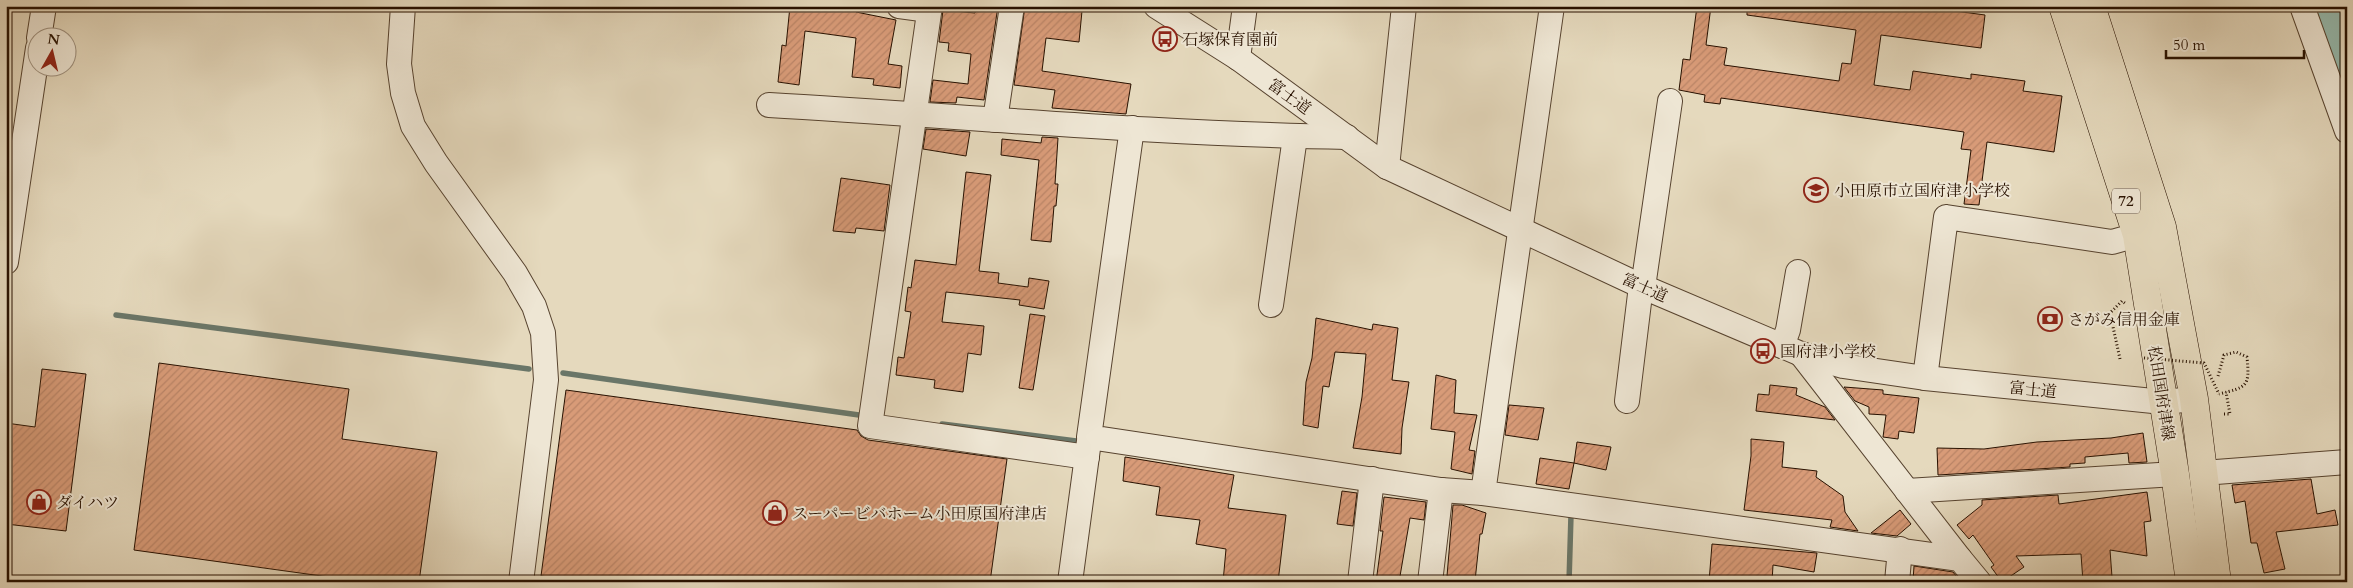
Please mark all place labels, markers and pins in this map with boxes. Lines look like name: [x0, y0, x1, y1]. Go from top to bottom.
bus stop icon: 石塚保育園前: [1152, 26, 1178, 52]
place label: 石塚保育園前: [1182, 29, 1278, 51]
school or university icon: 小田原市立国府津小学校: [1803, 177, 1829, 203]
place label: 小田原市立国府津小学校: [1834, 180, 2010, 202]
bank icon: さがみ信用金庫: [2037, 306, 2063, 332]
place label: さがみ信用金庫: [2068, 309, 2180, 331]
bus stop icon: 国府津小学校: [1750, 338, 1776, 364]
place label: 国府津小学校: [1780, 341, 1876, 363]
shop icon: ダイハツ: [26, 489, 52, 515]
place label: ダイハツ: [56, 492, 119, 514]
shop icon: スーパービバホーム小田原国府津店: [762, 500, 788, 526]
place label: スーパービバホーム小田原国府津店: [792, 503, 1046, 525]

